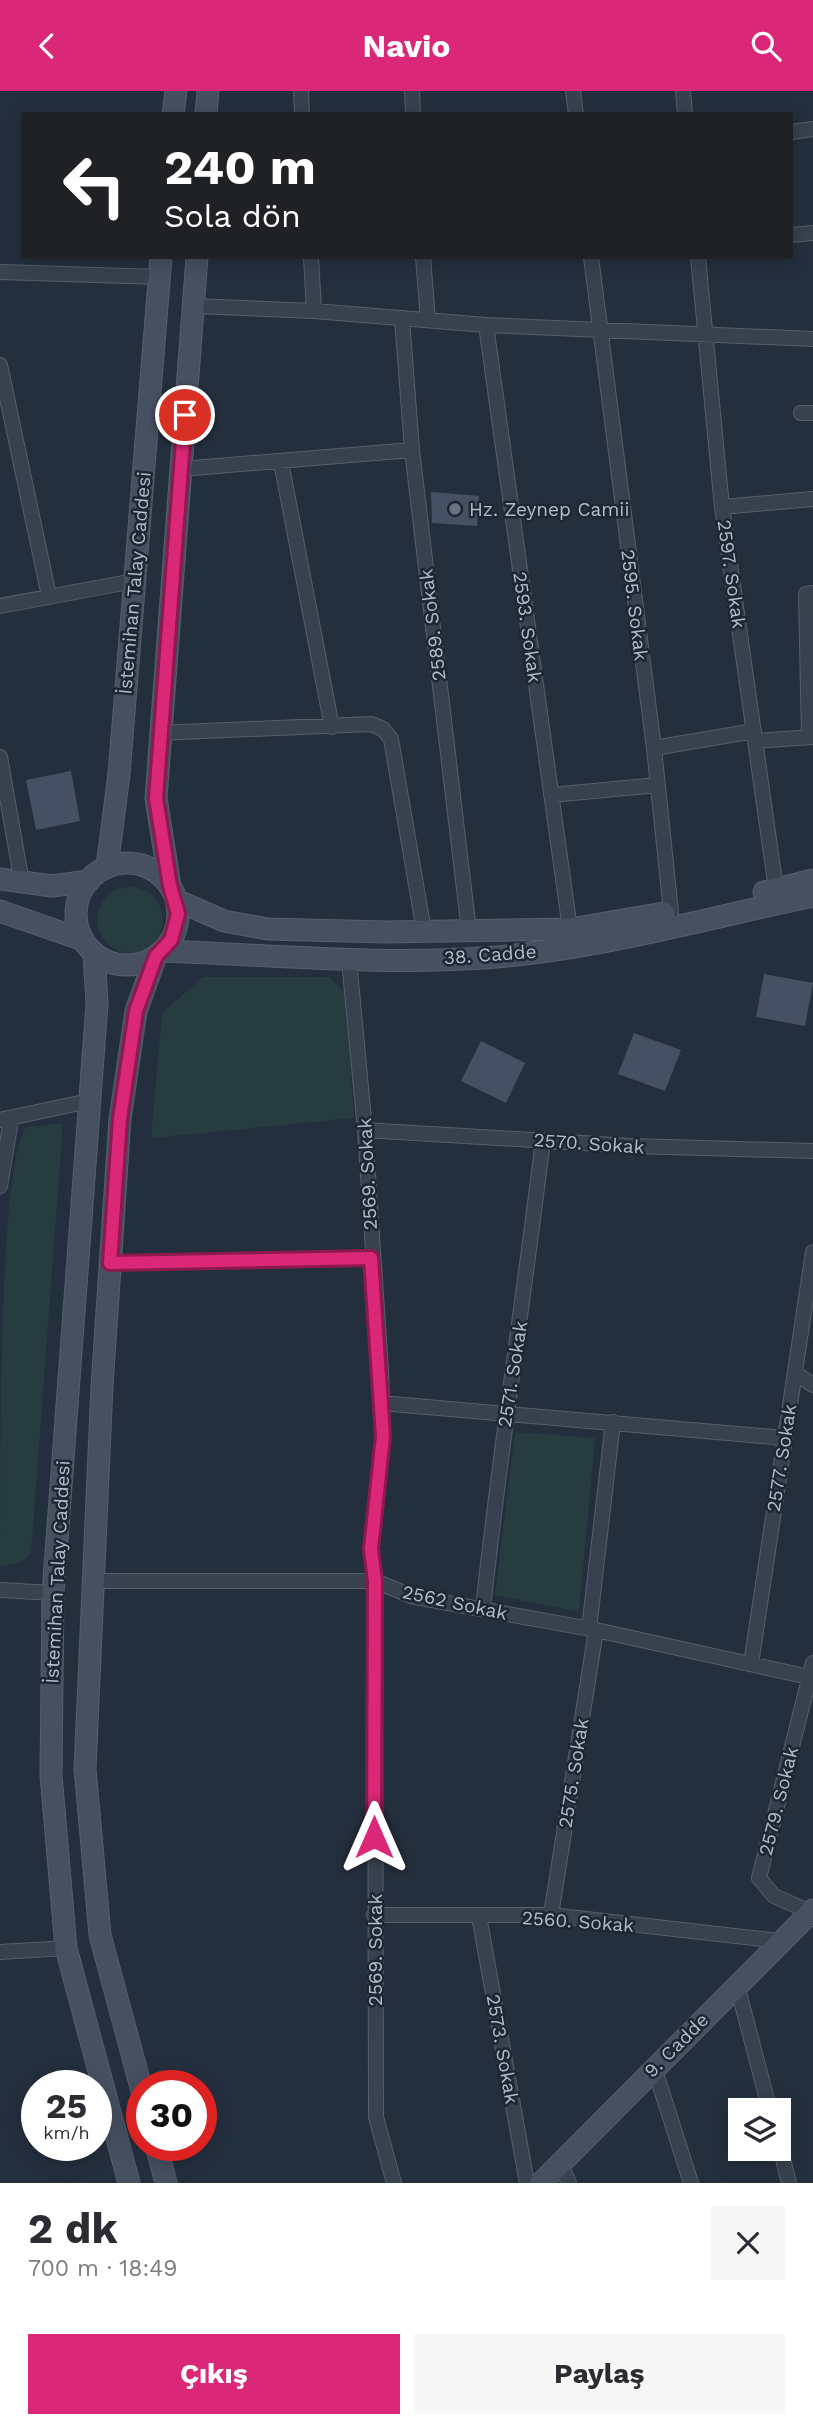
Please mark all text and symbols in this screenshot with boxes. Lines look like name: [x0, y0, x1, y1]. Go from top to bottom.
icon: back: [28, 27, 66, 65]
text: Navio: [363, 27, 450, 65]
icon: search: [747, 27, 785, 65]
text: 240 m: [164, 138, 316, 196]
icon: left: [49, 140, 140, 231]
text: Sola dön: [164, 197, 301, 235]
pin: [155, 385, 215, 445]
icon: arrive: [166, 396, 204, 434]
street label: İstemihan Talay Caddesi: [113, 471, 156, 695]
place label: Hz. Zeynep Camii: [469, 498, 629, 521]
marker: Hz. Zeynep Camii: [447, 501, 463, 517]
street label: 2597. Sokak: [712, 518, 751, 630]
street label: 2595. Sokak: [616, 548, 653, 662]
street label: 2589. Sokak: [414, 567, 451, 682]
street label: 2593. Sokak: [508, 570, 547, 684]
street label: 38. Cadde: [443, 940, 537, 969]
street label: 2569. Sokak: [353, 1117, 382, 1231]
street label: 2570. Sokak: [533, 1128, 645, 1159]
street label: 2571. Sokak: [493, 1319, 532, 1429]
street label: 2577. Sokak: [762, 1402, 801, 1514]
street label: İstemihan Talay Caddesi: [40, 1460, 75, 1684]
street label: 2562 Sokak: [400, 1580, 510, 1625]
street label: 2575. Sokak: [553, 1716, 594, 1830]
street label: 2579. Sokak: [754, 1744, 803, 1858]
position arrow: [337, 1800, 411, 1874]
street label: 2569. Sokak: [364, 1894, 387, 2006]
street label: 2560. Sokak: [521, 1906, 635, 1937]
street label: 2573. Sokak: [482, 1992, 524, 2106]
street label: 9. Cadde: [639, 2008, 713, 2082]
speed limit sign: 30: [126, 2070, 217, 2161]
text: 25: [46, 2085, 87, 2127]
map controls: [728, 2098, 791, 2161]
button: layers: [728, 2098, 791, 2161]
text: km/h: [43, 2122, 90, 2143]
text: 2 dk: [28, 2204, 118, 2253]
button: close: [711, 2206, 785, 2280]
text: 700 m · 18:49: [28, 2255, 177, 2282]
button: Çıkış: [28, 2334, 400, 2414]
button: Paylaş: [414, 2334, 785, 2414]

